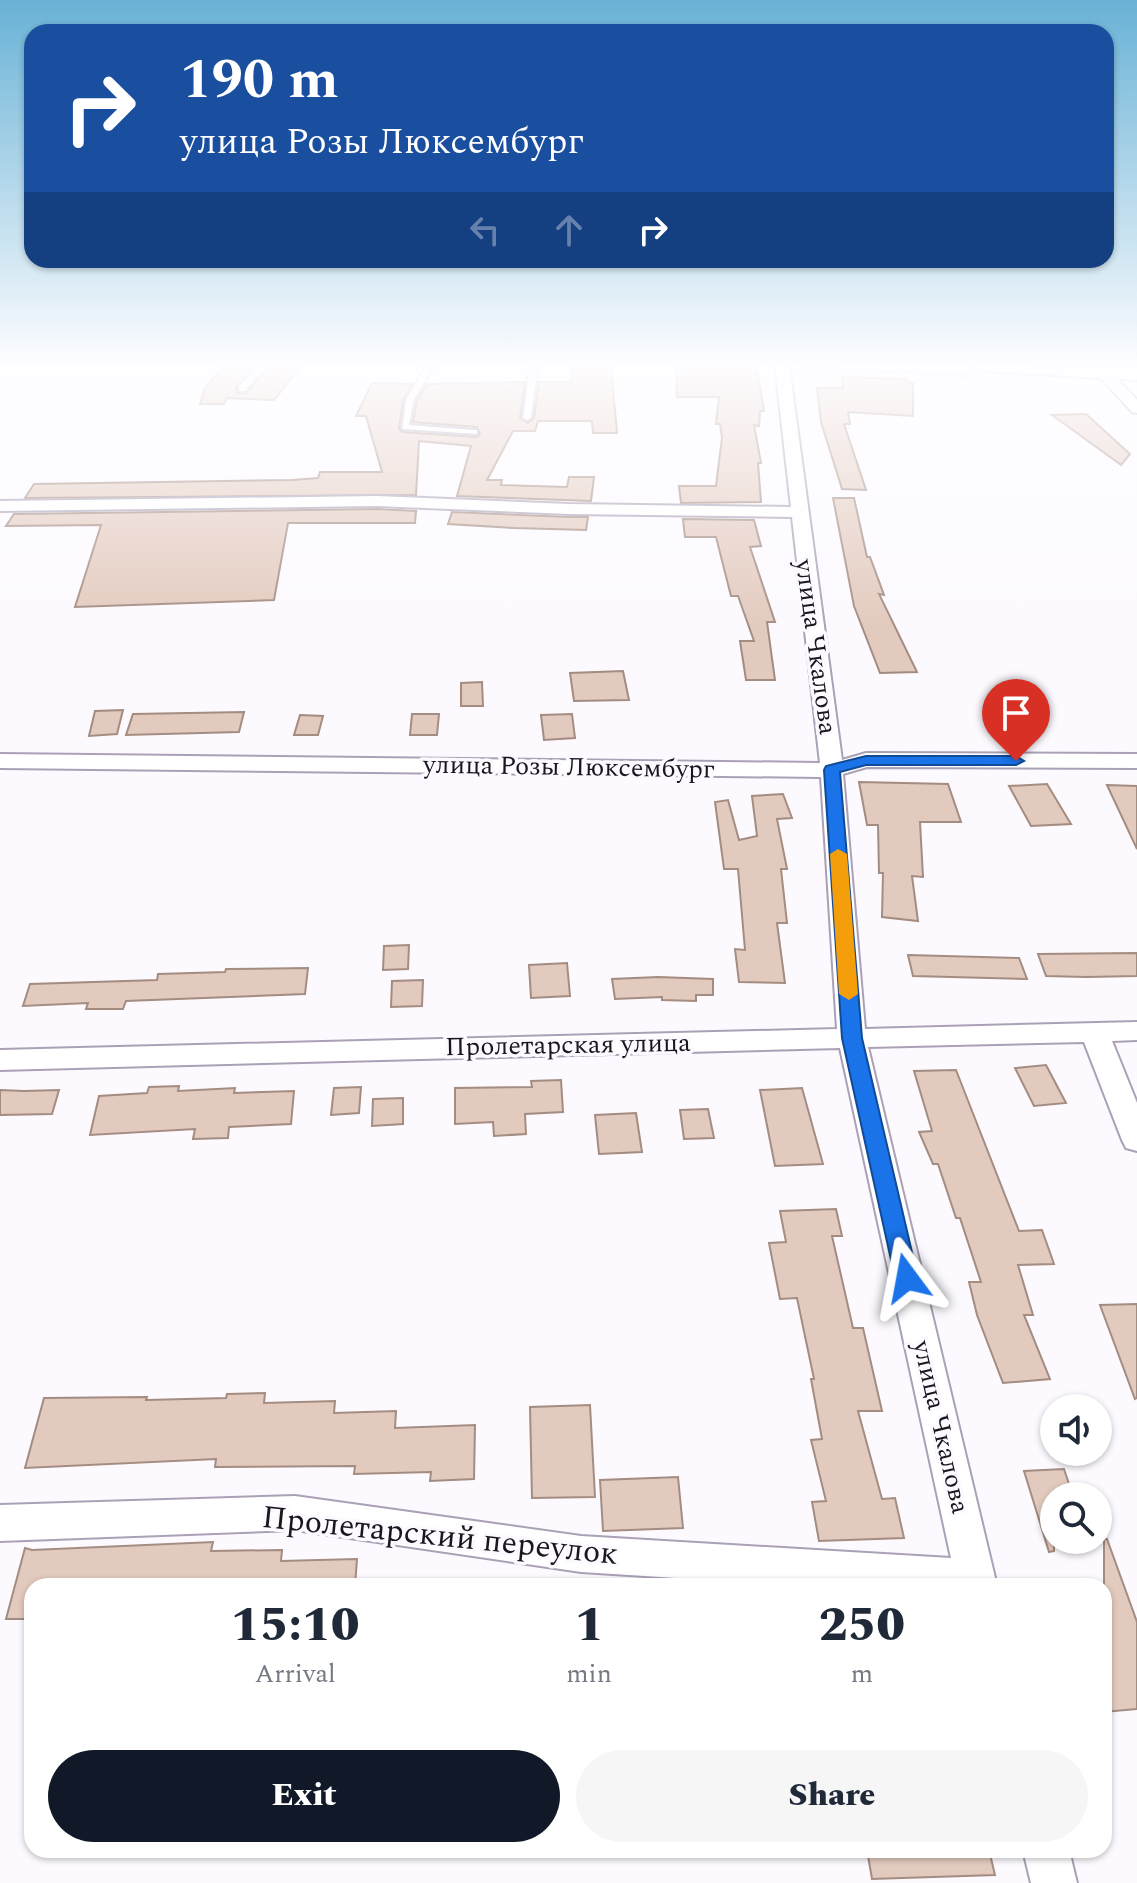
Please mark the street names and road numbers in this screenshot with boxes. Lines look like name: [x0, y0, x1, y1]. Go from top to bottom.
street label: улица Чкалова: [784, 556, 848, 738]
street label: улица Розы Люксембург: [422, 744, 715, 790]
street label: Пролетарская улица: [445, 1023, 692, 1067]
street label: улица Чкалова: [901, 1335, 980, 1518]
street label: Пролетарский переулок: [259, 1493, 621, 1579]

